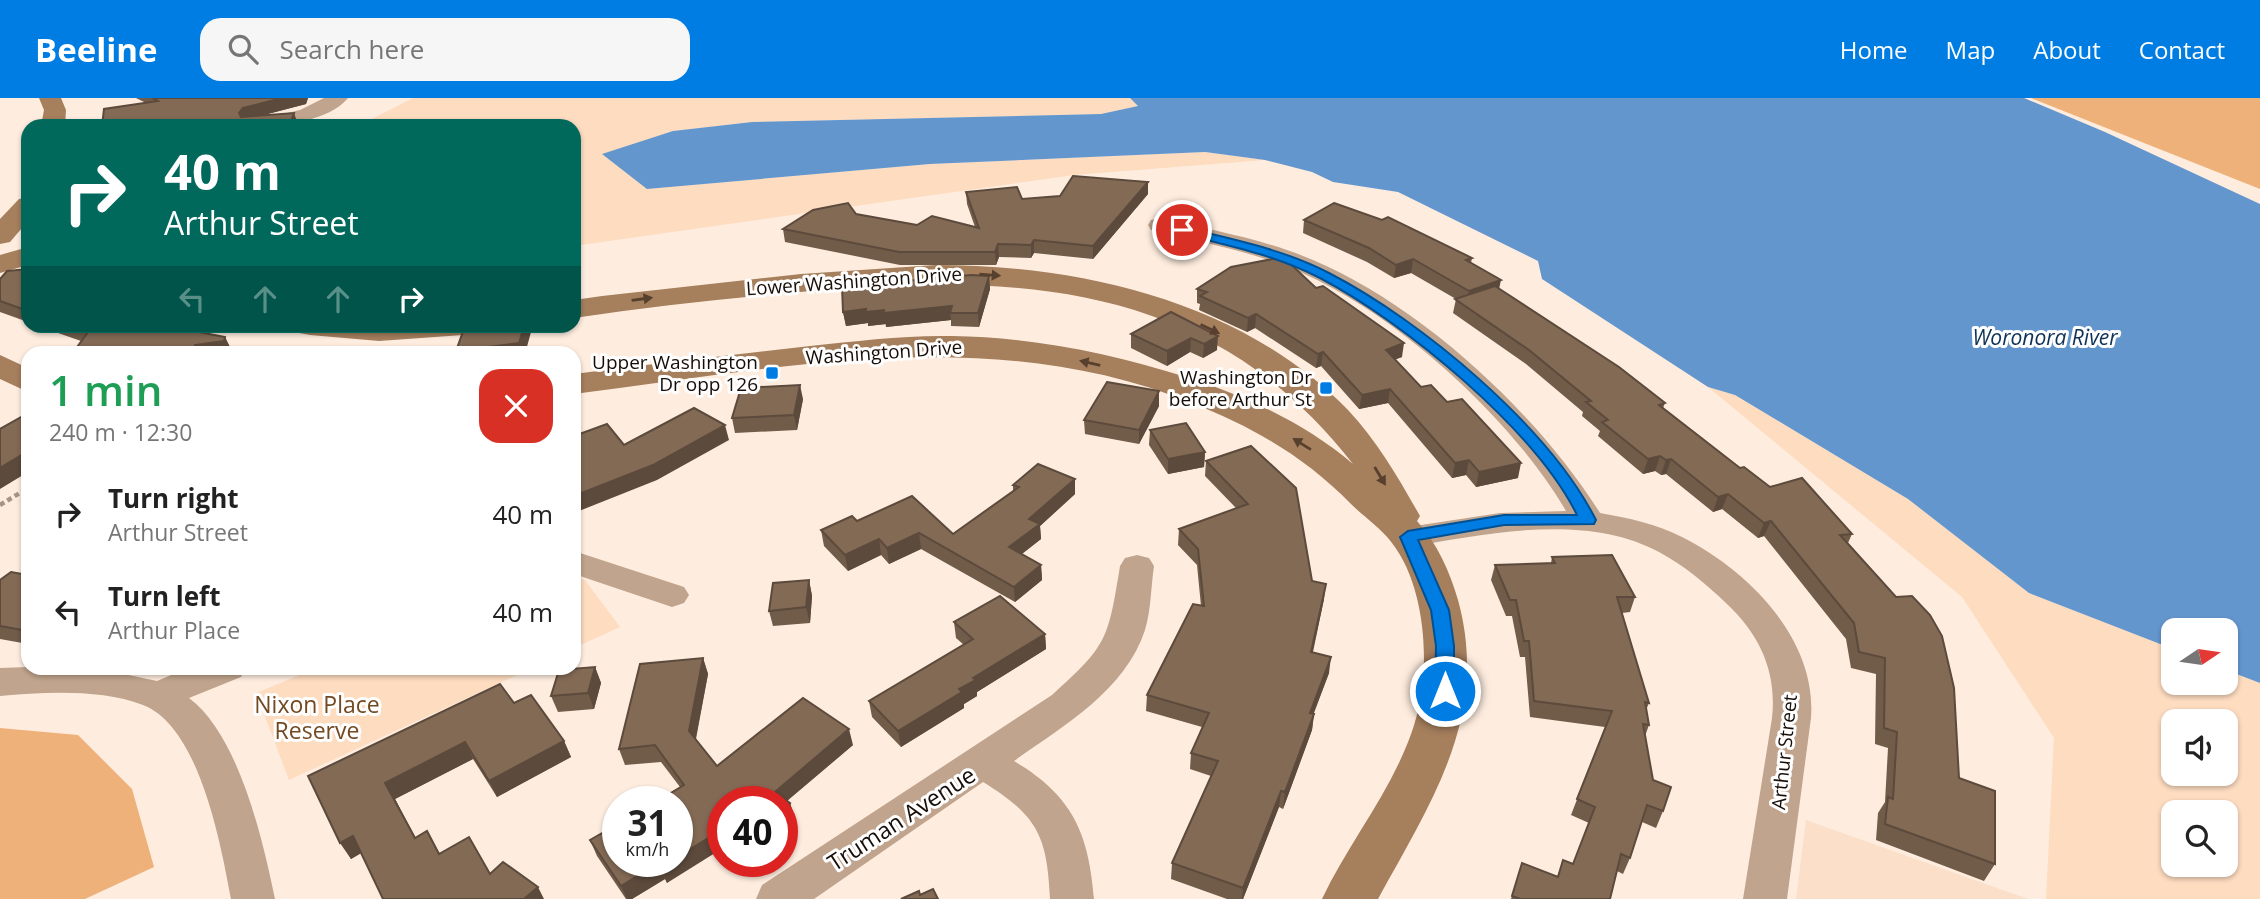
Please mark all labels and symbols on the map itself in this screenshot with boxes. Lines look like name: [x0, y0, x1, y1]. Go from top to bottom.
pin: [1152, 200, 1212, 260]
street label: Lower Washington Drive: [745, 260, 963, 302]
one-way arrow: [980, 270, 1002, 281]
one-way arrow: [631, 293, 653, 304]
one-way arrow: [1200, 323, 1220, 335]
water label: Woronora River: [1972, 323, 2118, 351]
street label: Washington Drive: [805, 334, 963, 370]
place label: Upper Washington Dr opp 126: [592, 349, 758, 397]
one-way arrow: [1079, 357, 1101, 368]
place label: Washington Dr before Arthur St: [1169, 364, 1312, 412]
marker: Upper Washington Dr opp 126: [764, 365, 780, 381]
marker: Washington Dr before Arthur St: [1318, 380, 1334, 396]
one-way arrow: [1292, 437, 1311, 450]
one-way arrow: [1373, 466, 1386, 485]
north arrow: [2161, 618, 2238, 695]
position arrow: [1408, 654, 1482, 728]
park label: Nixon Place Reserve: [254, 688, 380, 746]
street label: Arthur Street: [1765, 693, 1803, 811]
street label: Truman Avenue: [821, 758, 981, 878]
speed limit sign: 40: [707, 786, 798, 877]

